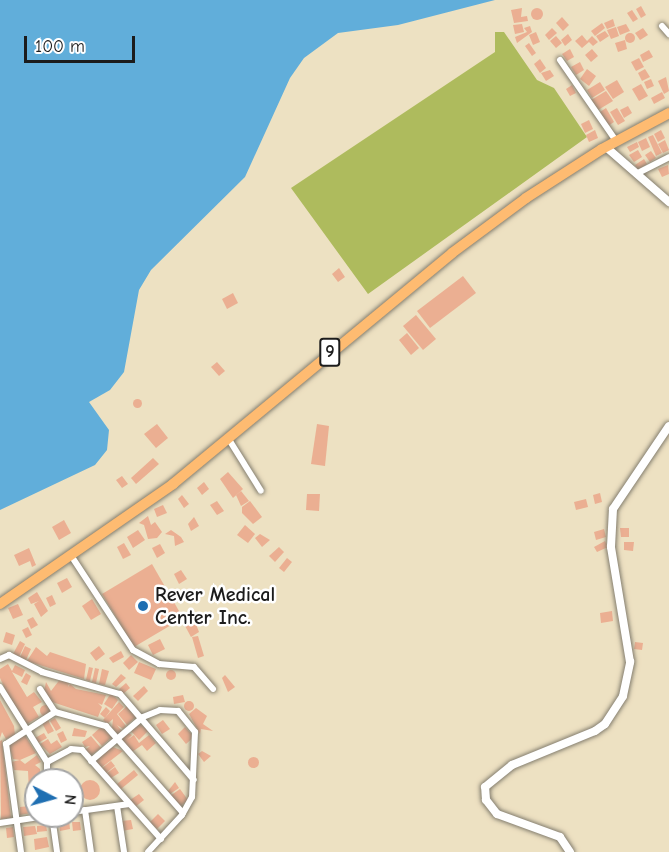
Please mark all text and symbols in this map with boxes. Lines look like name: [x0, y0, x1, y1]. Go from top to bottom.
scale bar: [27, 24, 138, 62]
text: 100 m: [35, 36, 85, 57]
road number: 9: [318, 337, 342, 367]
place label: Rever Medical Center Inc.: [155, 582, 275, 629]
marker: Rever Medical Center Inc.: [136, 599, 150, 613]
north arrow: [24, 768, 84, 828]
text: N: [60, 794, 79, 806]

